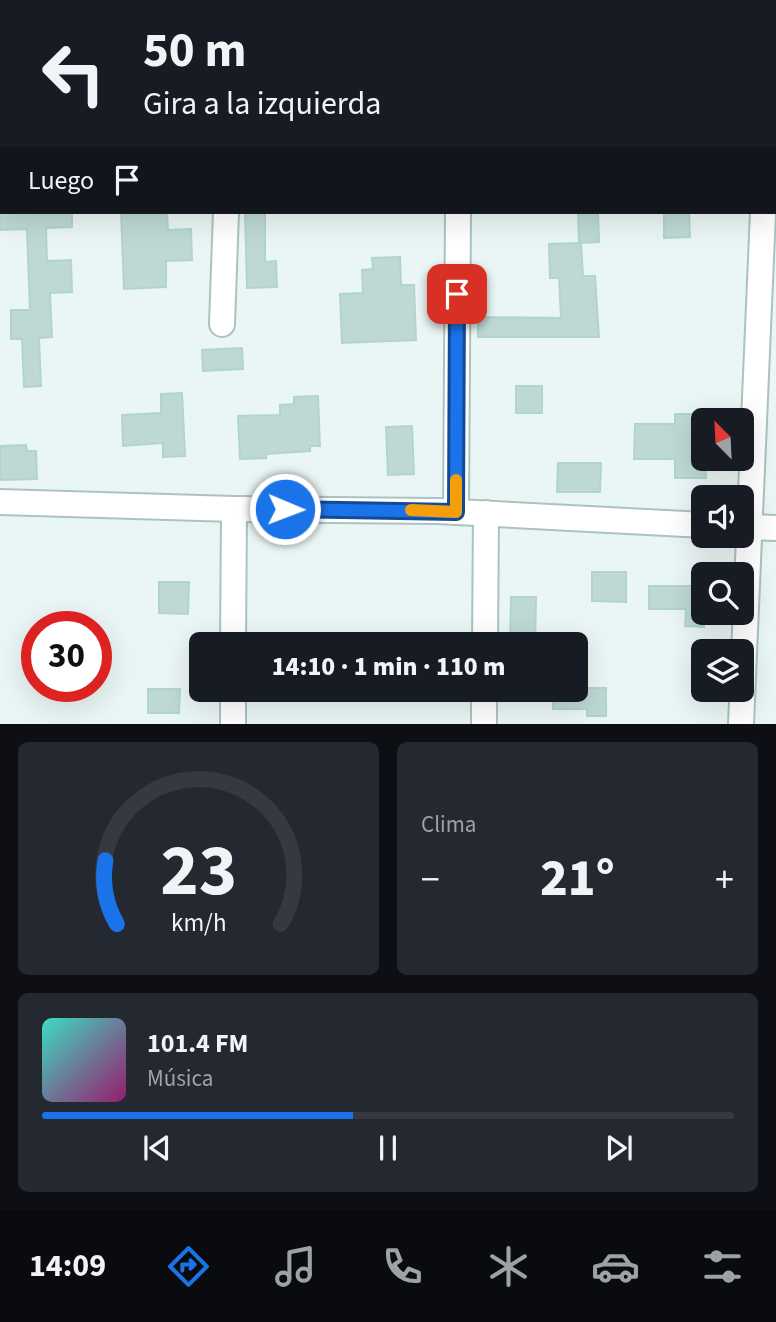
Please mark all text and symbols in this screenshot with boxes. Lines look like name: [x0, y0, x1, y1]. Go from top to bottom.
text: 50 m: [143, 16, 247, 86]
icon: left: [28, 28, 119, 119]
text: Gira a la izquierda: [143, 81, 381, 127]
icon: arrive: [108, 161, 146, 199]
text: Luego: [28, 162, 94, 199]
pin: [427, 264, 487, 324]
icon: arrive: [438, 275, 476, 313]
north arrow: [691, 408, 754, 471]
map controls: [691, 408, 754, 702]
position arrow: [248, 472, 322, 546]
button: sound: [691, 485, 754, 548]
button: search: [691, 562, 754, 625]
speed limit sign: 30: [21, 611, 112, 702]
button: layers: [691, 639, 754, 702]
text: 14:10 · 1 min · 110 m: [272, 648, 505, 685]
text: Clima: [421, 808, 476, 841]
text: 23: [160, 820, 237, 924]
text: 21°: [540, 842, 615, 916]
text: −: [421, 853, 440, 907]
text: +: [715, 853, 734, 907]
text: km/h: [171, 905, 226, 941]
text: 101.4 FM: [147, 1025, 248, 1062]
text: Música: [147, 1062, 213, 1095]
icon: previous: [138, 1129, 176, 1167]
icon: pause: [369, 1129, 407, 1167]
icon: next: [600, 1129, 638, 1167]
icon: directions: [164, 1242, 213, 1291]
icon: music: [271, 1242, 320, 1291]
icon: phone: [378, 1242, 427, 1291]
icon: climate: [484, 1242, 533, 1291]
icon: car: [591, 1242, 640, 1291]
icon: filters: [698, 1242, 747, 1291]
text: 14:09: [29, 1243, 106, 1289]

